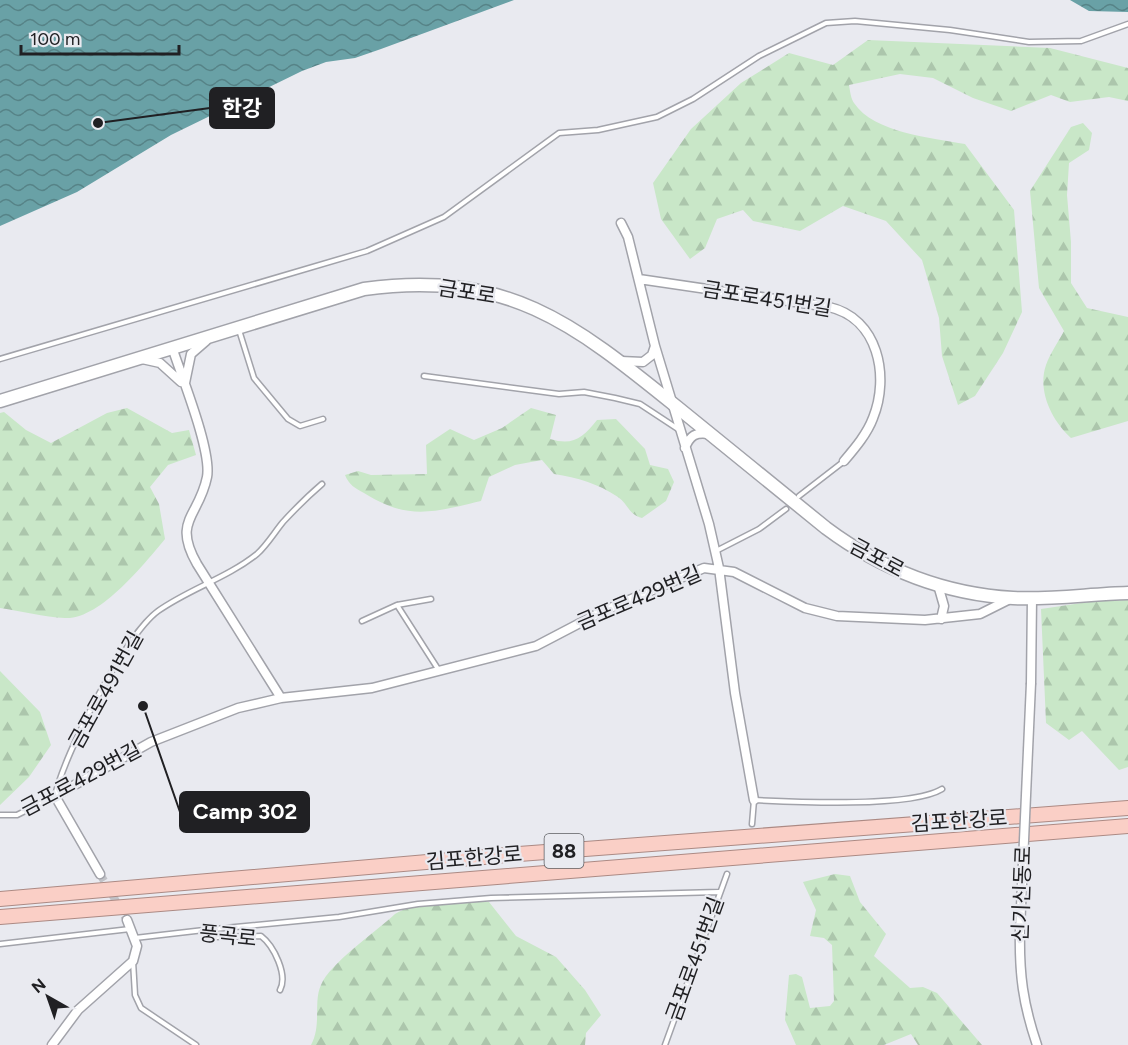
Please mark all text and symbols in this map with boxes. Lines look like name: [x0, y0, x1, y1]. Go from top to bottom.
scale bar: [21, 18, 178, 56]
text: 100 m: [30, 28, 80, 50]
callout: 한강: [210, 88, 274, 128]
text: 한강: [222, 95, 262, 122]
street label: 금포로: [436, 275, 498, 308]
street label: 금포로451번길: [701, 276, 833, 321]
street label: 금포로: [846, 533, 909, 582]
street label: 금포로429번길: [573, 560, 705, 635]
street label: 금포로491번길: [63, 627, 148, 753]
street label: 금포로429번길: [16, 736, 145, 821]
callout: Camp 302: [180, 792, 309, 832]
text: Camp 302: [193, 798, 297, 825]
street label: 김포한강로: [910, 805, 1008, 836]
road number: 88: [544, 834, 584, 868]
street label: 김포한강로: [425, 841, 523, 874]
street label: 신기신동로: [1007, 845, 1036, 943]
street label: 금포로451번길: [660, 893, 729, 1024]
street label: 풍곡로: [198, 920, 258, 951]
north arrow: [18, 967, 78, 1027]
text: N: [28, 975, 50, 997]

